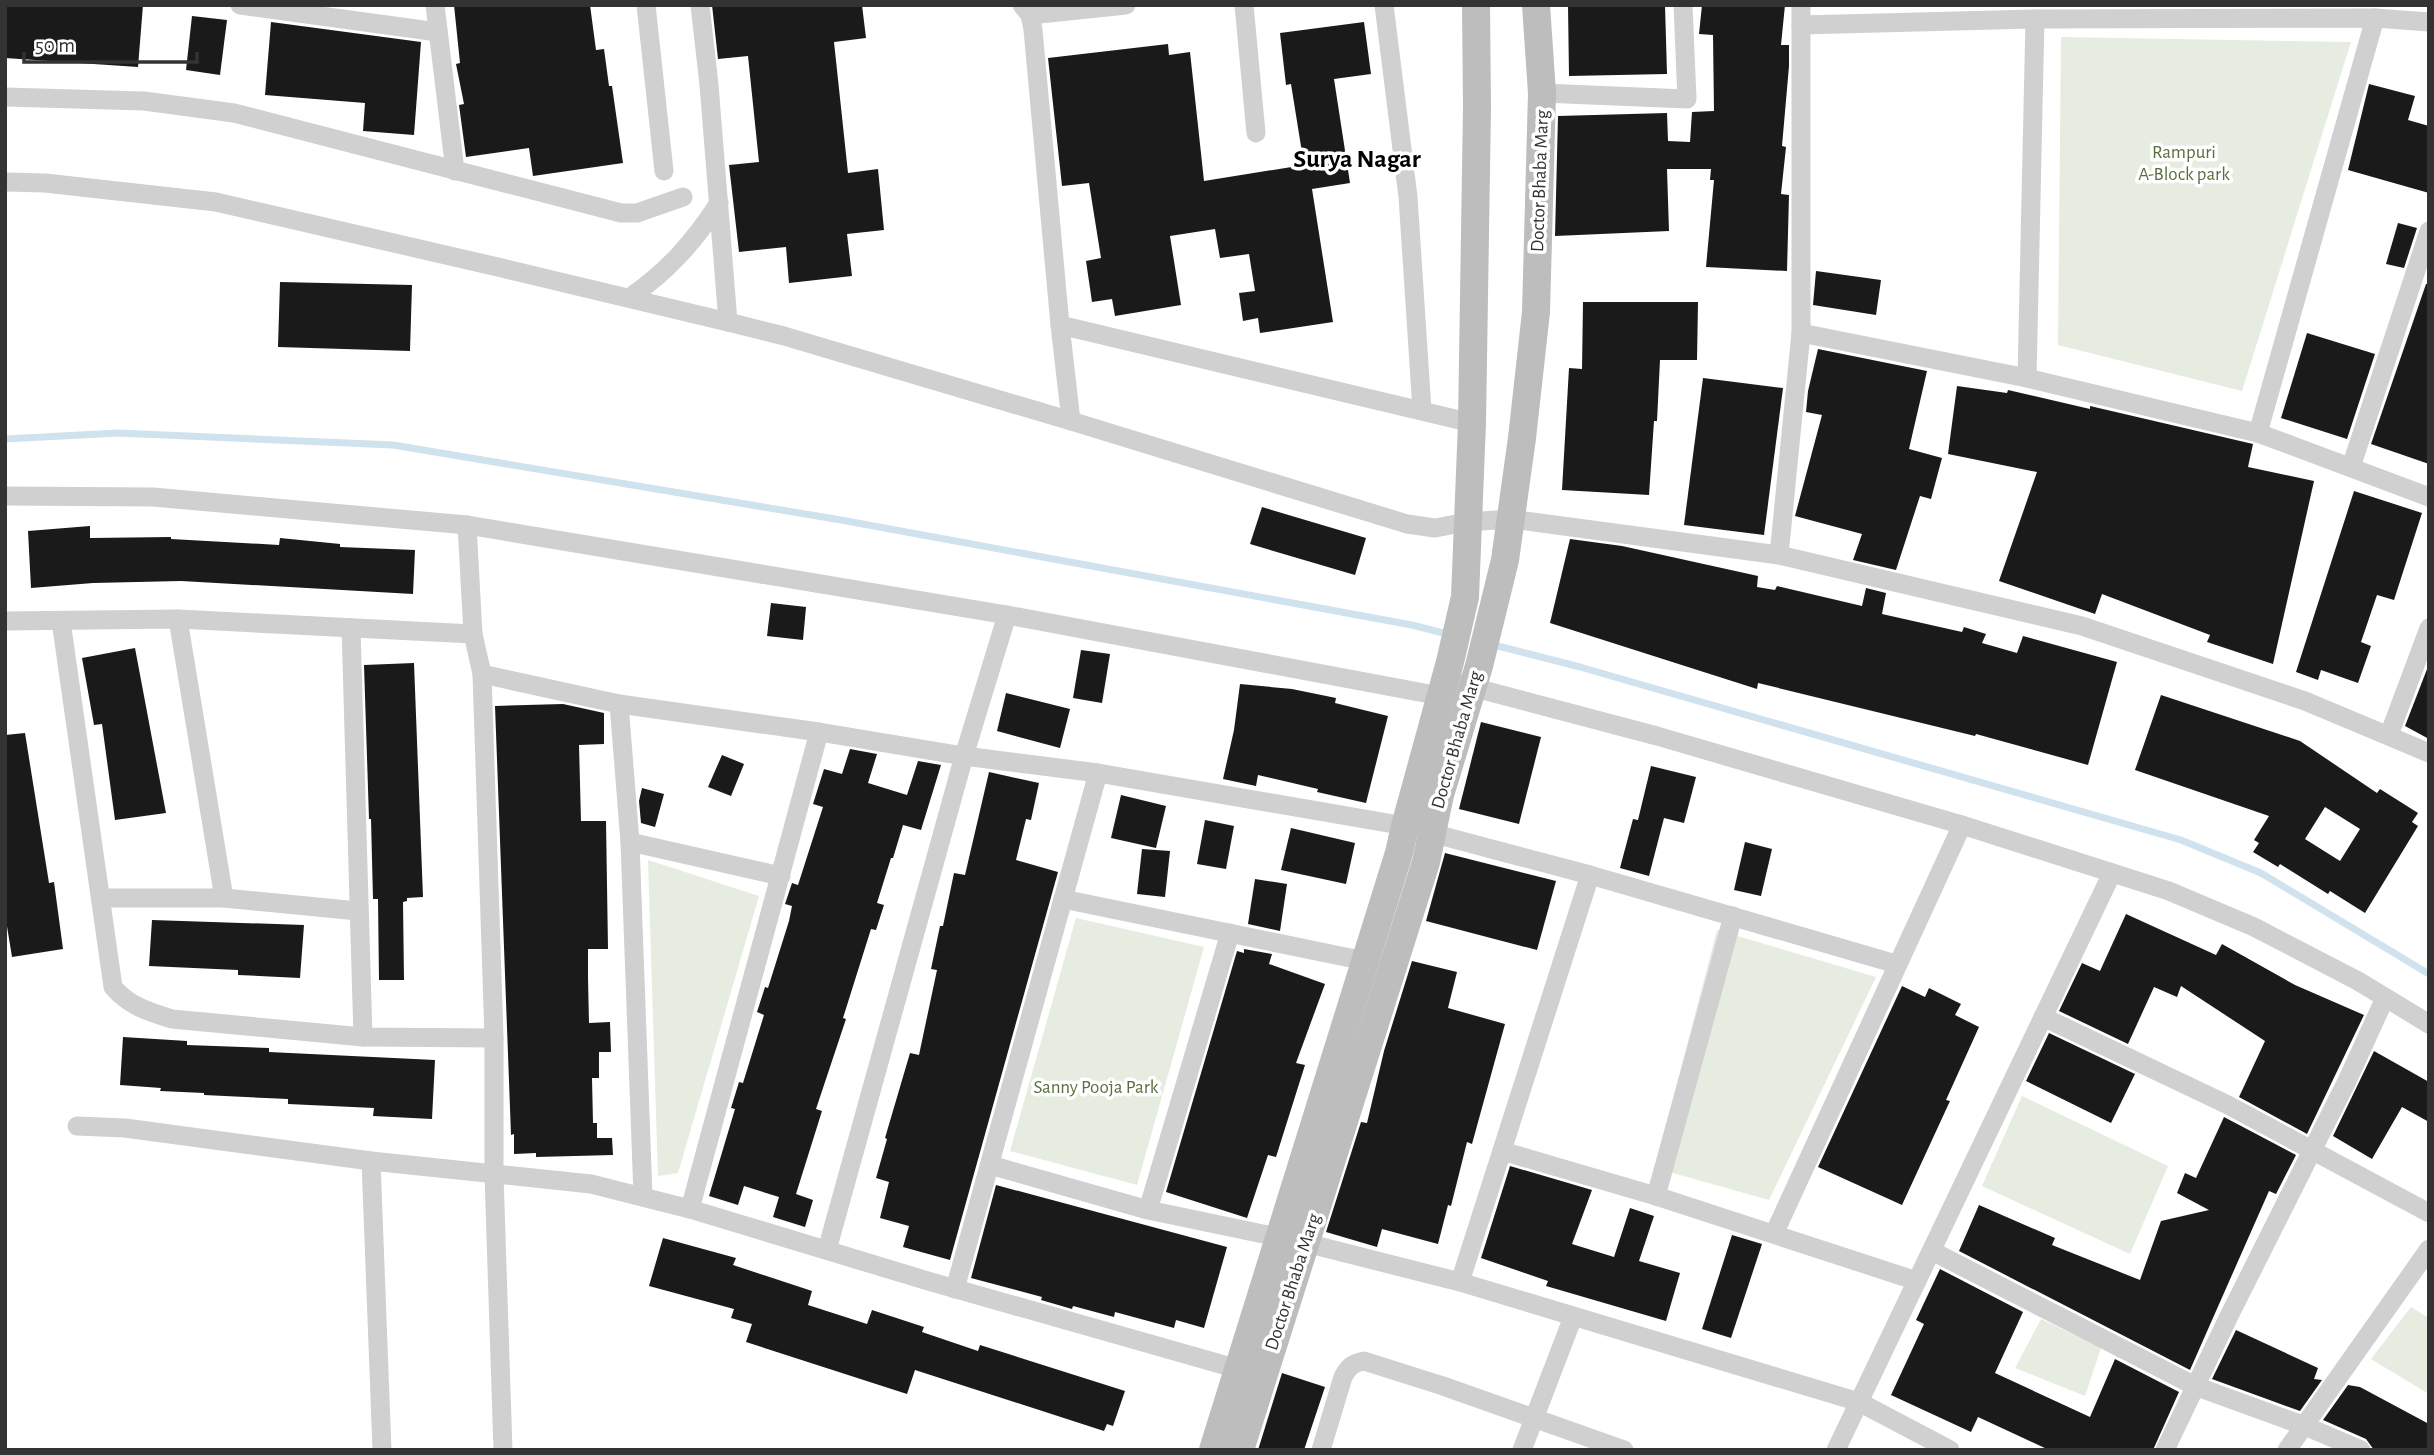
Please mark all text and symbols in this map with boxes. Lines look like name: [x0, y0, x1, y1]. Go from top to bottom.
scale bar: [24, 21, 198, 65]
text: 50 m: [35, 35, 75, 56]
street label: Doctor Bhaba Marg: [1528, 109, 1552, 253]
park label: Rampuri A-Block park: [2138, 143, 2230, 184]
district label: Surya Nagar: [1293, 146, 1421, 172]
street label: Doctor Bhaba Marg: [1428, 668, 1486, 811]
park label: Sanny Pooja Park: [1034, 1078, 1159, 1097]
street label: Doctor Bhaba Marg: [1262, 1211, 1324, 1353]

